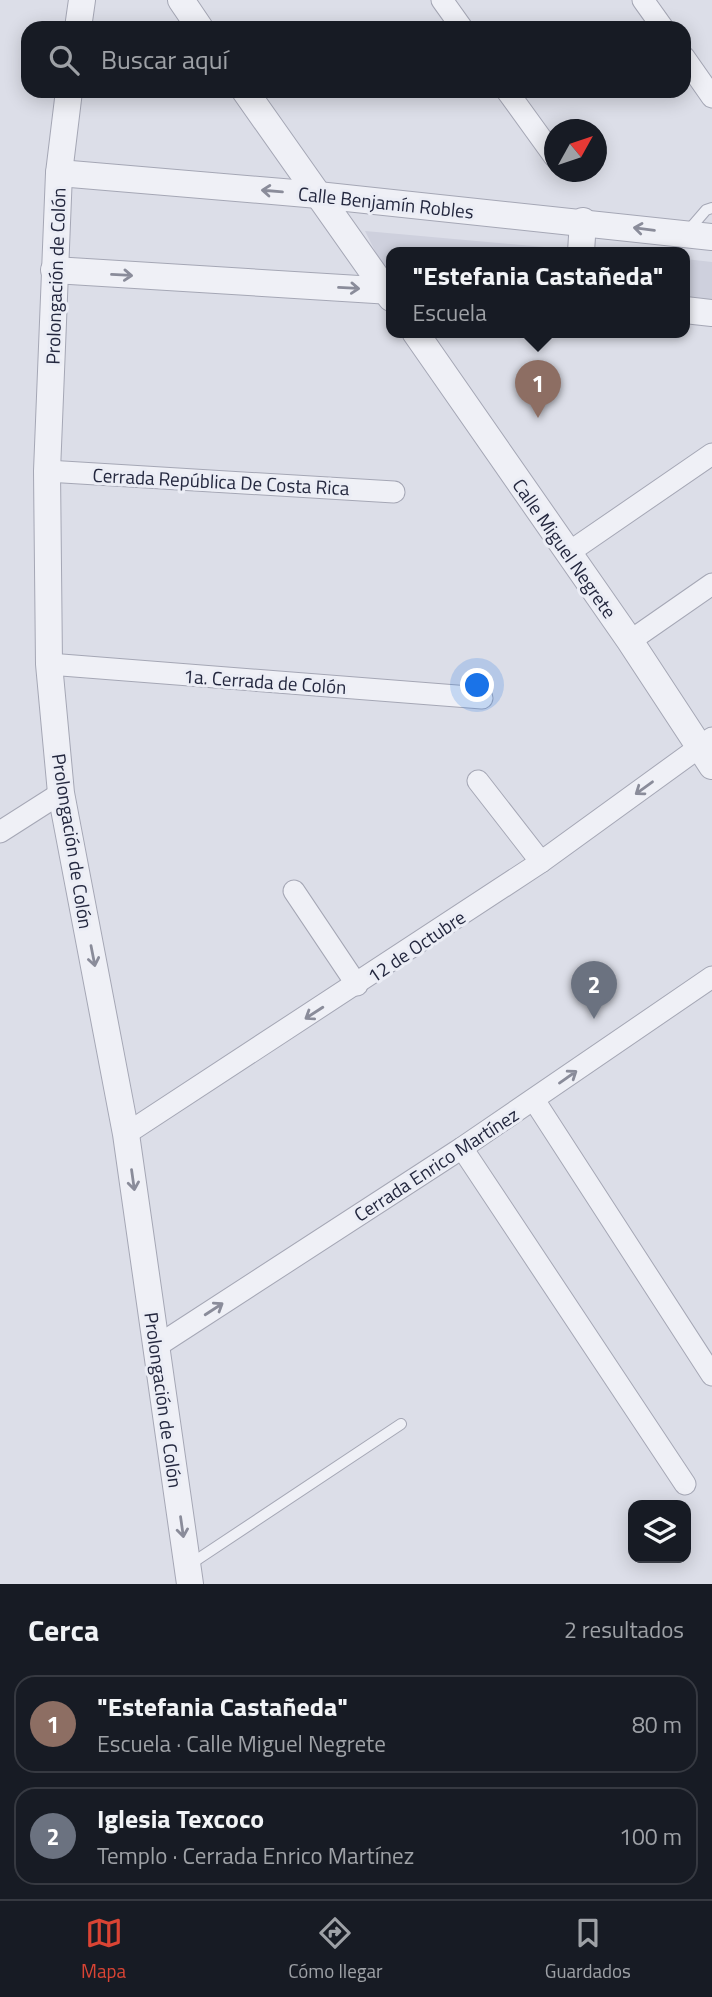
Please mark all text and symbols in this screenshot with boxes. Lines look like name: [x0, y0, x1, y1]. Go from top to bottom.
search box: [21, 21, 691, 98]
text: Buscar aquí: [101, 40, 228, 79]
icon: search: [45, 41, 83, 79]
north arrow: [544, 119, 607, 182]
street label: Calle Benjamín Robles: [297, 178, 475, 226]
one-way arrow: [261, 184, 283, 197]
street label: Prolongación de Colón: [37, 187, 73, 365]
one-way arrow: [633, 222, 656, 235]
popup: [386, 247, 690, 338]
text: "Estefania Castañeda": [413, 256, 663, 295]
one-way arrow: [111, 269, 133, 282]
one-way arrow: [338, 282, 360, 295]
text: Escuela: [413, 295, 487, 330]
pin: 1: [515, 360, 561, 418]
street label: Cerrada República De Costa Rica: [92, 460, 351, 502]
street label: Calle Miguel Negrete: [506, 472, 624, 624]
street label: 1a. Cerrada de Colón: [183, 661, 347, 701]
your location: [460, 668, 494, 702]
street label: Prolongación de Colón: [45, 751, 101, 931]
one-way arrow: [634, 780, 653, 795]
street label: 12 de Octubre: [361, 902, 471, 990]
one-way arrow: [86, 944, 100, 967]
pin: 2: [571, 961, 617, 1019]
one-way arrow: [305, 1005, 324, 1020]
one-way arrow: [558, 1070, 577, 1084]
street label: Cerrada Enrico Martínez: [348, 1100, 524, 1228]
one-way arrow: [127, 1168, 140, 1191]
one-way arrow: [204, 1302, 223, 1316]
street label: Prolongación de Colón: [137, 1310, 191, 1490]
map controls: [628, 1500, 691, 1563]
button: layers: [628, 1500, 691, 1563]
one-way arrow: [175, 1515, 188, 1538]
text: Cerca: [28, 1607, 99, 1653]
text: 2 resultados: [564, 1612, 684, 1647]
text: "Estefania Castañeda": [97, 1687, 348, 1726]
text: 1: [47, 1707, 59, 1742]
text: 80 m: [632, 1707, 682, 1742]
text: Escuela · Calle Miguel Negrete: [97, 1726, 386, 1761]
text: Iglesia Texcoco: [97, 1799, 264, 1838]
text: 2: [47, 1819, 59, 1854]
text: 100 m: [619, 1819, 682, 1854]
text: Templo · Cerrada Enrico Martínez: [97, 1838, 414, 1873]
tab: Mapa: [81, 1914, 126, 1985]
tab: Cómo llegar: [288, 1914, 383, 1985]
tab: Guardados: [545, 1914, 631, 1985]

